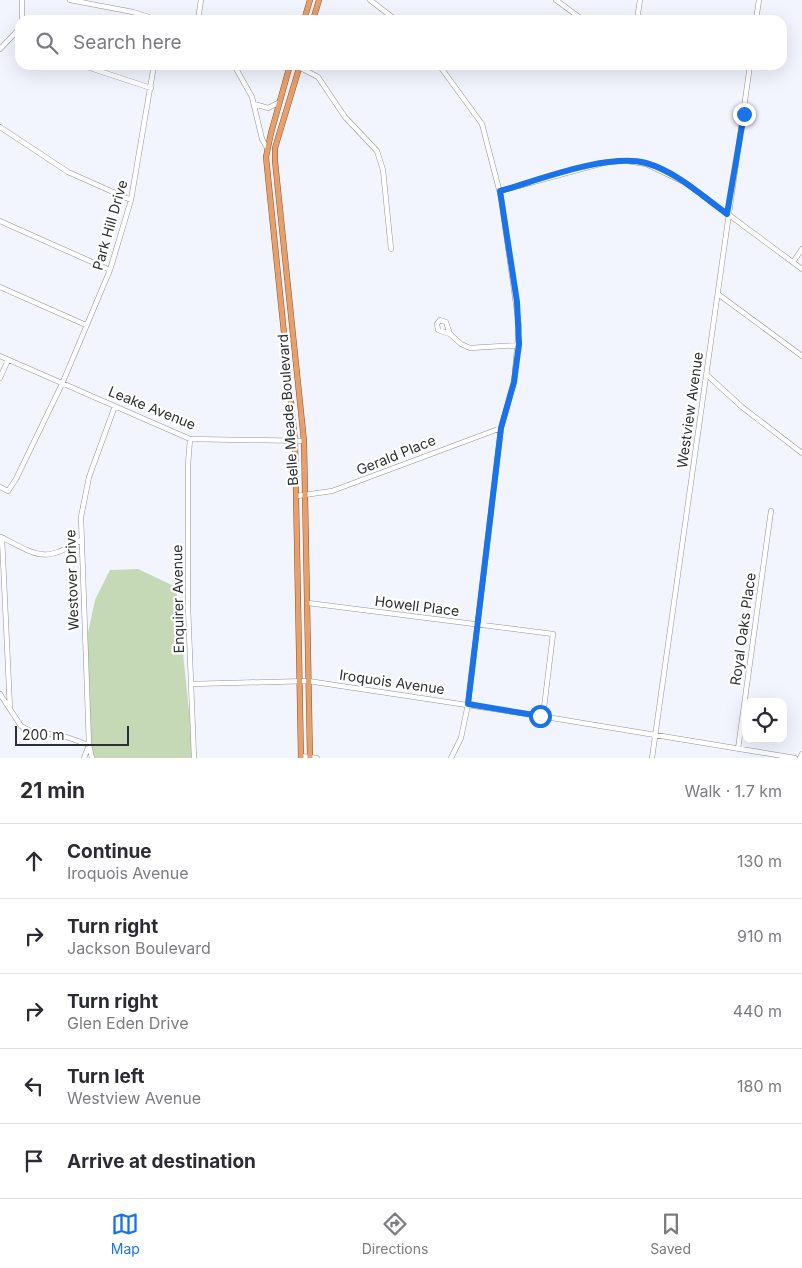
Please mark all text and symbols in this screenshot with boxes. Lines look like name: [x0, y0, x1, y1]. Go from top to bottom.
search box: [15, 15, 787, 70]
icon: search: [33, 29, 61, 57]
text: Search here: [73, 31, 182, 54]
route end: [733, 103, 756, 126]
street label: Park Hill Drive: [89, 178, 131, 272]
street label: Belle Meade Boulevard: [274, 334, 301, 486]
street label: Westview Avenue: [673, 351, 706, 469]
street label: Leake Avenue: [106, 382, 198, 433]
street label: Gerald Place: [354, 431, 438, 478]
street label: Westover Drive: [61, 529, 82, 631]
street label: Enquirer Avenue: [168, 545, 187, 653]
street label: Royal Oaks Place: [726, 571, 759, 686]
street label: Howell Place: [374, 592, 460, 619]
street label: Iroquois Avenue: [338, 666, 446, 697]
map controls: [742, 698, 787, 743]
button: locate: [742, 698, 787, 743]
route start: [529, 705, 552, 728]
scale bar: [15, 723, 129, 746]
text: 200 m: [22, 726, 64, 743]
text: 21 min: [20, 778, 85, 803]
text: Walk · 1.7 km: [685, 781, 782, 801]
text: Continue: [67, 840, 152, 863]
icon: ahead: [20, 847, 48, 875]
text: 130 m: [737, 851, 782, 871]
text: Iroquois Avenue: [67, 863, 189, 883]
text: Turn right: [67, 915, 158, 938]
icon: right: [20, 922, 48, 950]
text: 910 m: [737, 926, 782, 946]
text: Jackson Boulevard: [67, 938, 211, 958]
text: Turn right: [67, 990, 158, 1013]
icon: right: [20, 997, 48, 1025]
text: 440 m: [733, 1001, 782, 1021]
text: Glen Eden Drive: [67, 1013, 189, 1033]
text: Turn left: [67, 1065, 145, 1088]
icon: left: [20, 1072, 48, 1100]
text: 180 m: [737, 1076, 782, 1096]
text: Westview Avenue: [67, 1088, 201, 1108]
icon: arrive: [20, 1147, 48, 1175]
text: Arrive at destination: [67, 1150, 256, 1173]
tab: Map: [111, 1210, 140, 1257]
tab: Directions: [362, 1210, 428, 1257]
tab: Saved: [650, 1210, 691, 1257]

